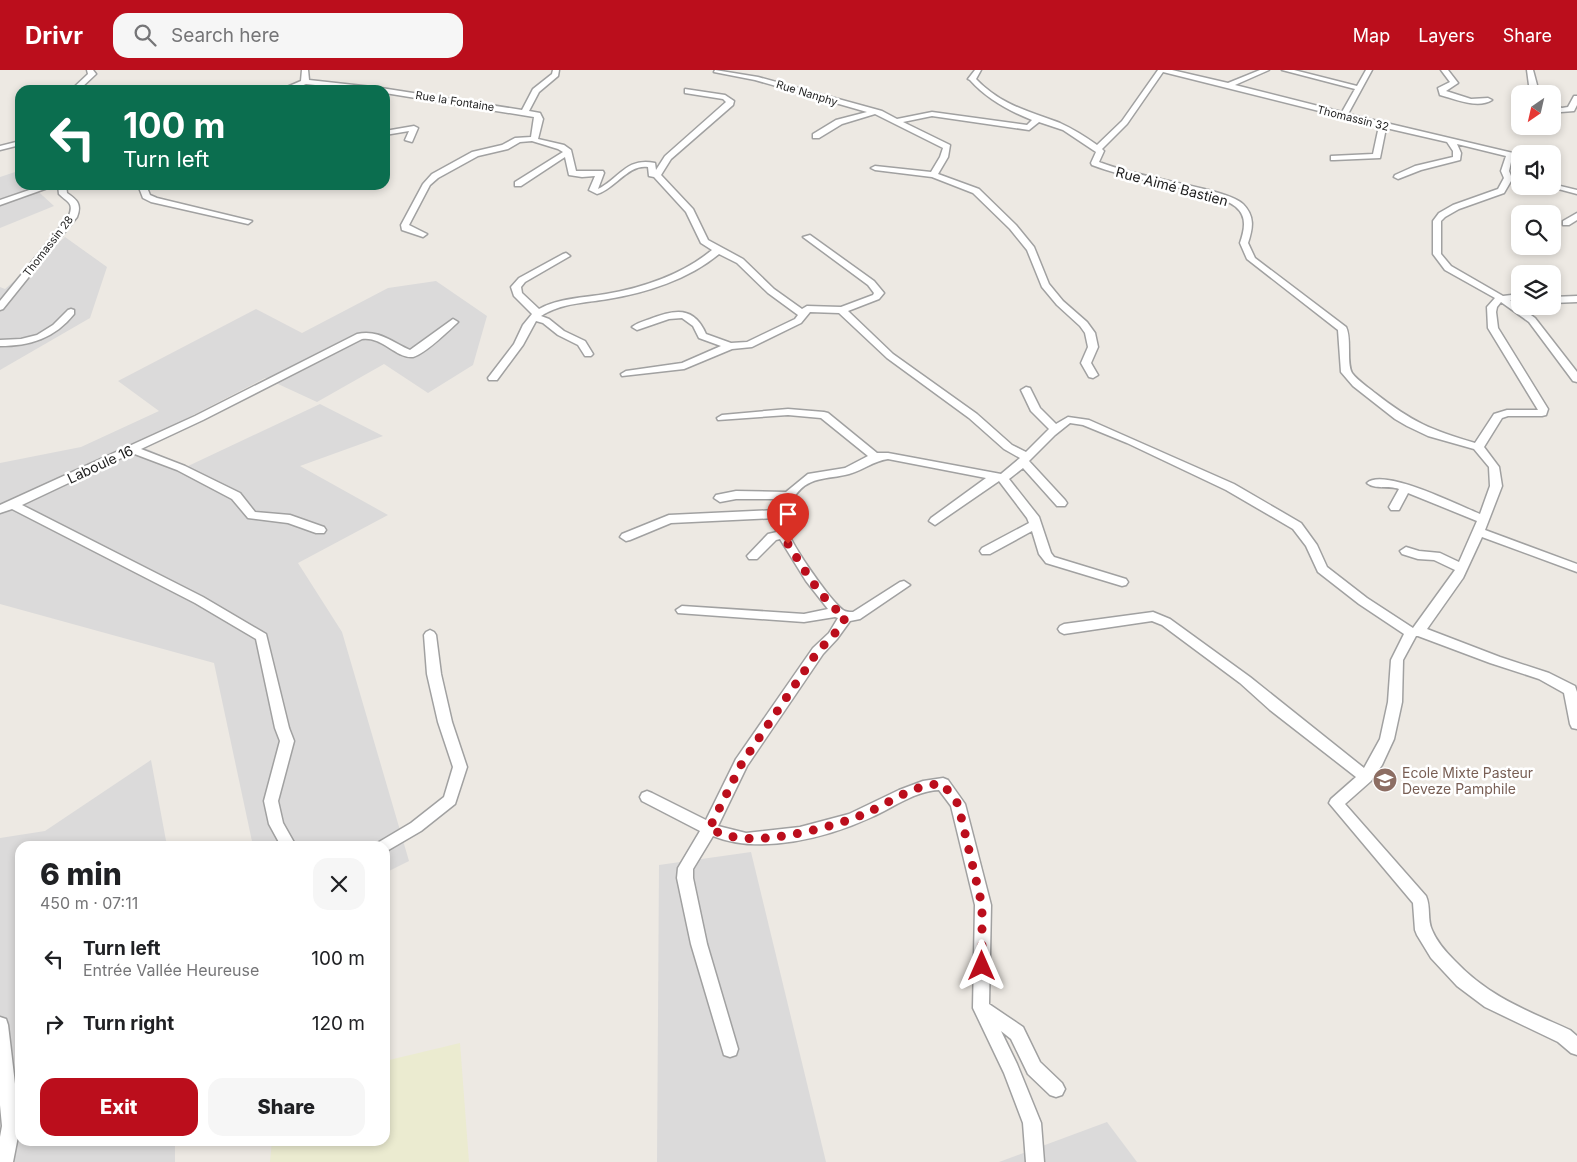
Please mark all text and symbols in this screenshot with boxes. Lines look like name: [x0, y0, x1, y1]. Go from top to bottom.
search box: [113, 13, 463, 58]
text: Drivr: [25, 21, 83, 50]
icon: search: [131, 21, 159, 49]
text: Search here: [171, 24, 280, 47]
text: Map: [1353, 25, 1390, 46]
text: Layers: [1418, 25, 1475, 46]
text: Share: [1503, 25, 1552, 46]
street label: Rue Nanphy: [775, 77, 839, 109]
north arrow: [1511, 85, 1561, 135]
map controls: [1511, 85, 1561, 315]
street label: Rue la Fontaine: [415, 88, 495, 114]
street label: Thomassin 32: [1316, 102, 1390, 134]
text: 100 m: [123, 104, 226, 146]
icon: left: [40, 105, 105, 170]
button: sound: [1511, 145, 1561, 195]
text: Turn left: [123, 146, 209, 172]
street label: Rue Aimé Bastien: [1114, 163, 1230, 209]
button: search: [1511, 205, 1561, 255]
street label: Thomassin 28: [20, 213, 76, 279]
button: layers: [1511, 265, 1561, 315]
street label: Laboule 16: [64, 441, 136, 487]
pin: [767, 493, 809, 544]
icon: arrive: [774, 500, 802, 528]
place label: Ecole Mixte Pasteur Deveze Pamphile: [1402, 764, 1533, 797]
school or university icon: Ecole Mixte Pasteur Deveze Pamphile: [1372, 767, 1398, 793]
text: 6 min: [40, 856, 122, 892]
button: close: [313, 858, 365, 910]
text: 450 m · 07:11: [40, 893, 138, 913]
text: Turn left: [83, 937, 161, 960]
position arrow: [955, 939, 1007, 991]
icon: left: [40, 945, 68, 973]
text: 100 m: [311, 947, 365, 970]
text: Entrée Vallée Heureuse: [83, 960, 259, 980]
icon: right: [40, 1010, 68, 1038]
text: Turn right: [83, 1012, 174, 1035]
text: 120 m: [312, 1012, 365, 1035]
button: Exit: [40, 1078, 198, 1136]
button: Share: [208, 1078, 365, 1136]

